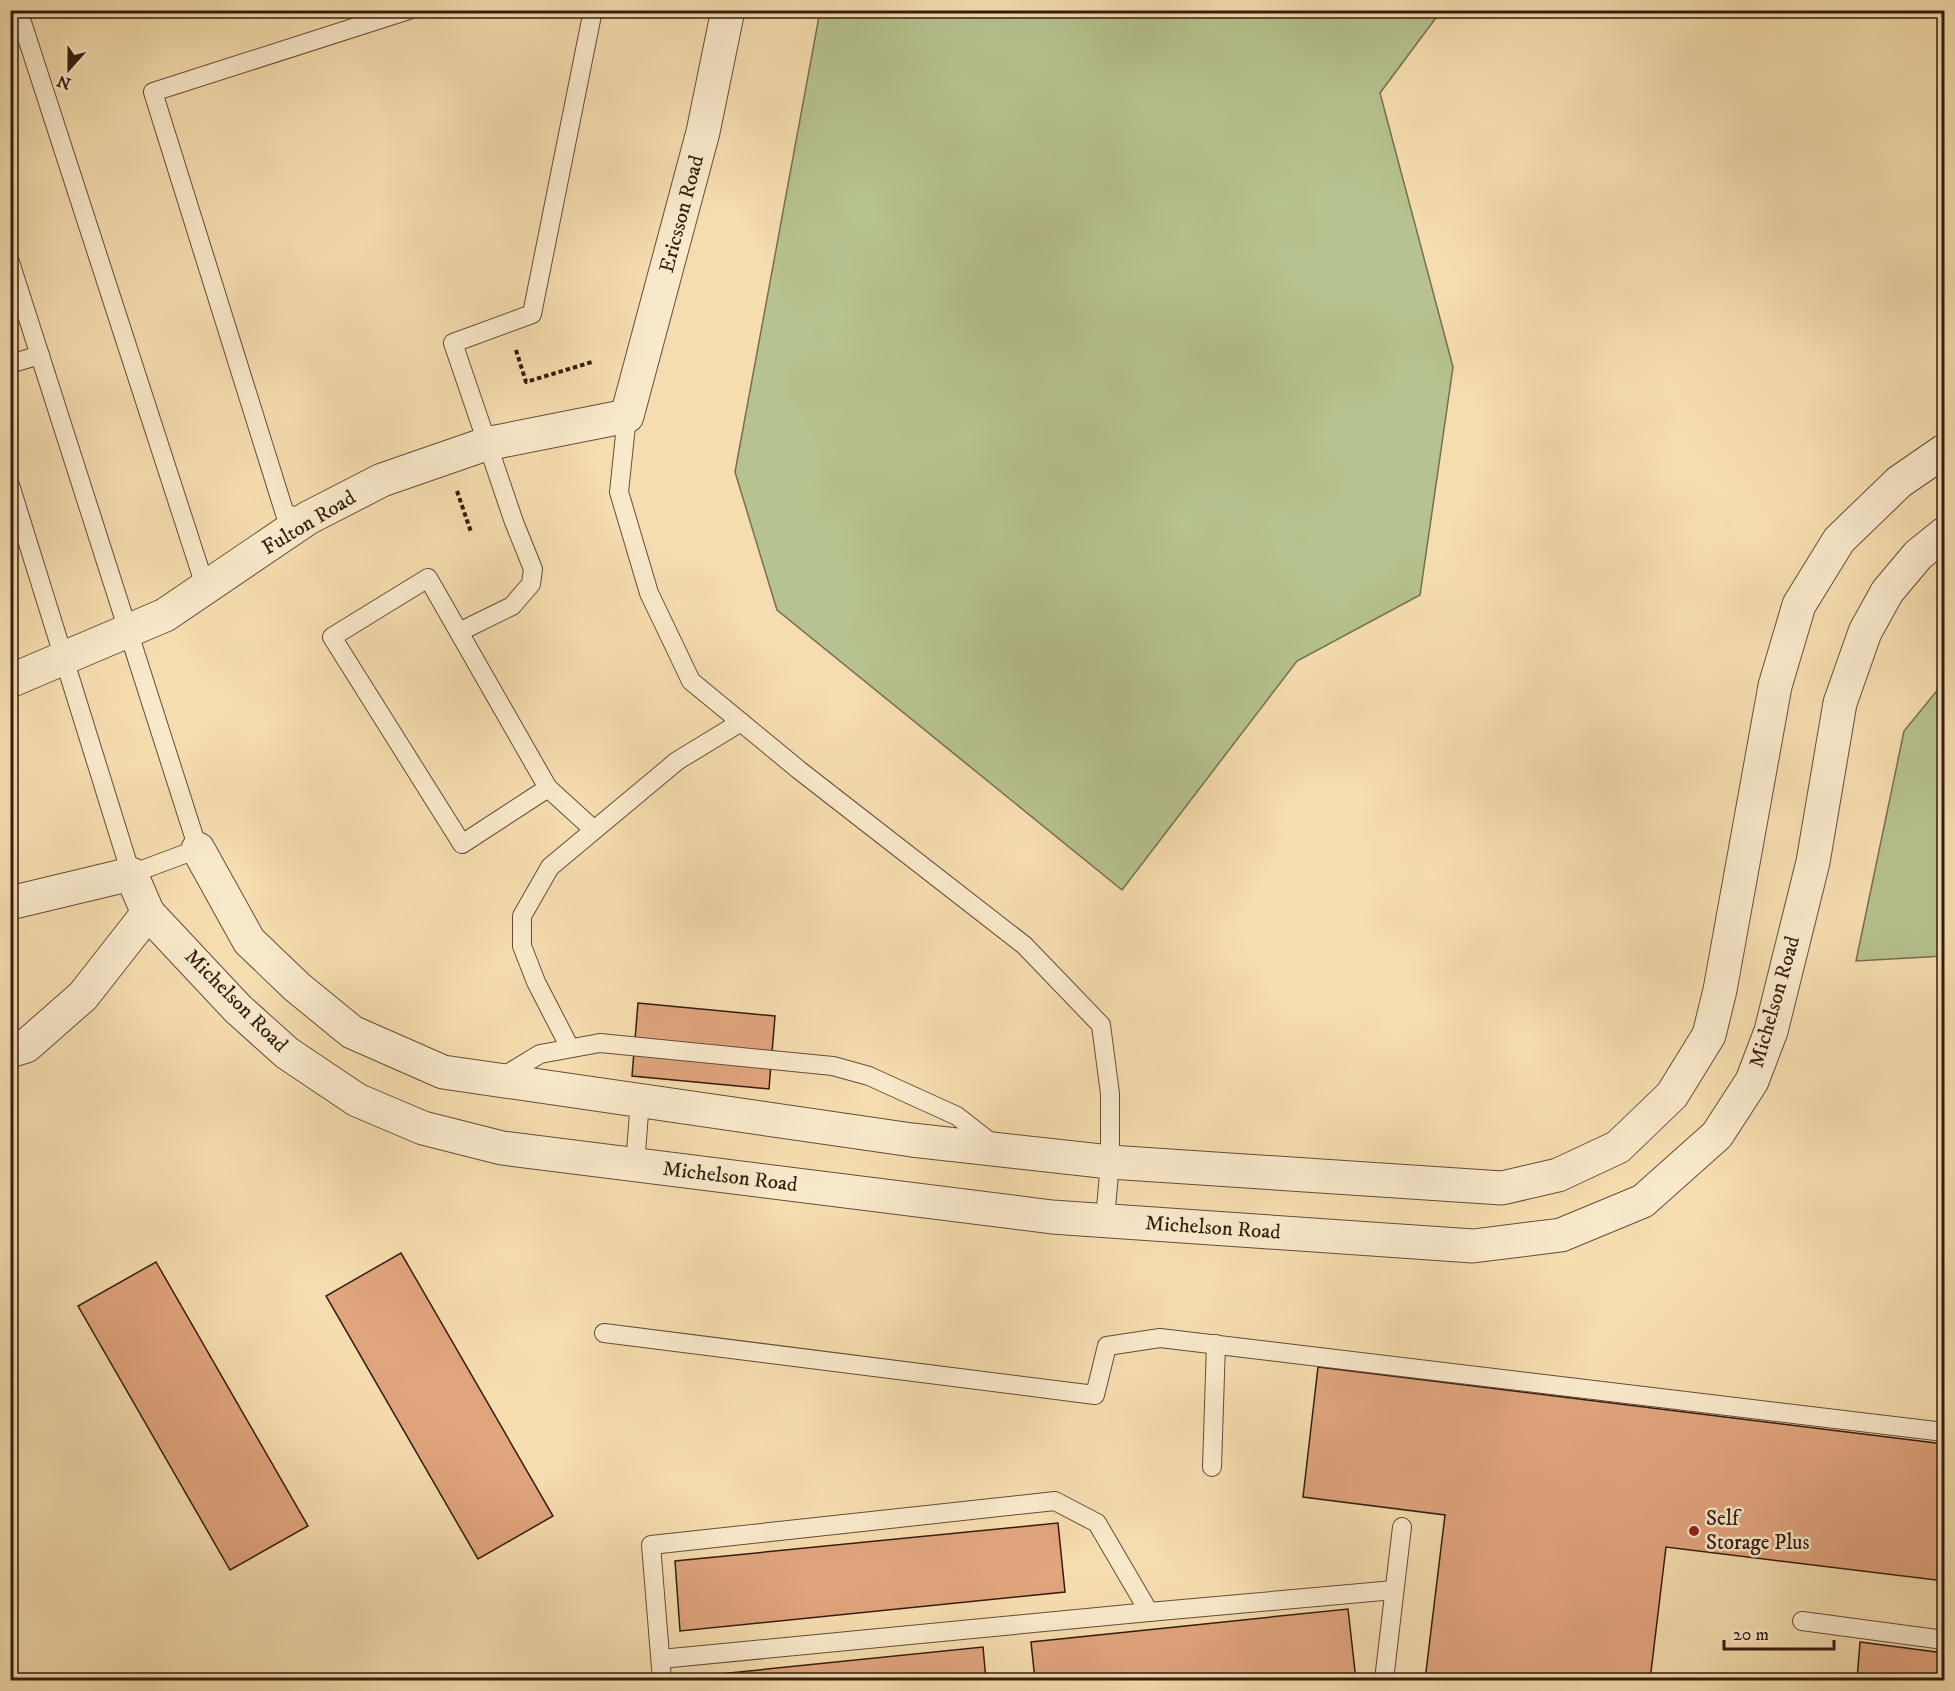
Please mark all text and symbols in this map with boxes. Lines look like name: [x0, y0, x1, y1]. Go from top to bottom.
north arrow: [39, 39, 99, 99]
text: N: [54, 70, 74, 94]
street label: Ericsson Road: [654, 152, 710, 275]
street label: Fulton Road: [257, 485, 361, 561]
street label: Michelson Road: [1744, 933, 1806, 1071]
street label: Michelson Road: [179, 944, 294, 1059]
street label: Michelson Road: [661, 1156, 799, 1198]
street label: Michelson Road: [1144, 1210, 1282, 1246]
place label: Self Storage Plus: [1706, 1506, 1810, 1556]
marker: Self Storage Plus: [1687, 1524, 1701, 1538]
scale bar: [1724, 1613, 1834, 1651]
text: 20 m: [1733, 1624, 1769, 1646]

